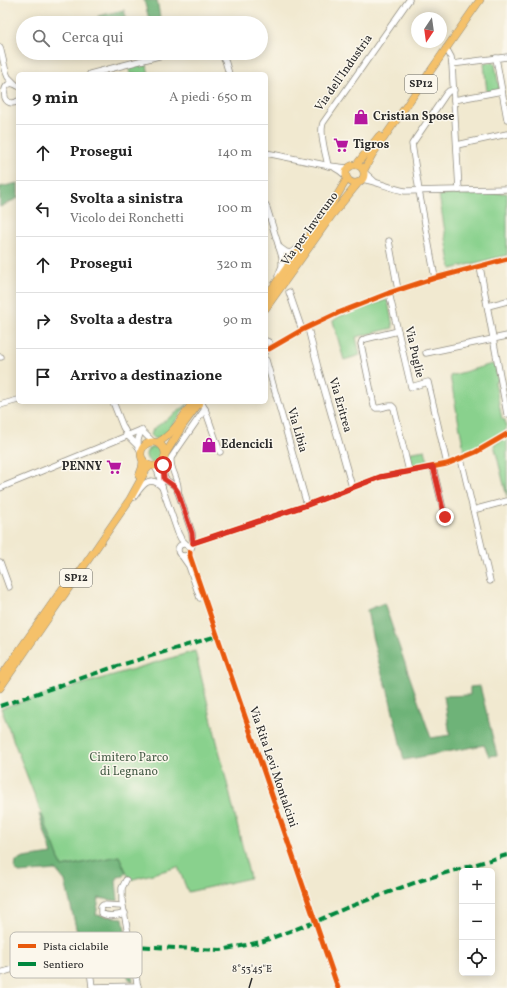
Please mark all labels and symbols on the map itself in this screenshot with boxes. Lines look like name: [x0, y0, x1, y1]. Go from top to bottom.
north arrow: [411, 12, 447, 48]
street label: Via dell'Industria: [312, 31, 376, 115]
road number: SP12: [405, 75, 437, 93]
shop icon: Cristian Spose: [352, 108, 370, 126]
place label: Cristian Spose: [373, 109, 455, 125]
supermarket icon: Tigros: [332, 136, 350, 154]
place label: Tigros: [353, 137, 390, 153]
street label: Via per Inveruno: [278, 189, 342, 269]
street label: Via Puglie: [400, 325, 428, 380]
street label: Via Eritrea: [325, 376, 355, 434]
street label: Via Libia: [283, 406, 311, 454]
shop icon: Edencicli: [200, 436, 218, 454]
place label: Edencicli: [221, 437, 273, 453]
route start: [154, 456, 172, 474]
supermarket icon: PENNY: [105, 458, 123, 476]
place label: PENNY: [62, 459, 102, 475]
route end: [436, 508, 454, 526]
road number: SP12: [60, 569, 92, 587]
street label: Via Rita Levi Montalcini: [245, 705, 301, 830]
park label: Cimitero Parco di Legnano: [90, 750, 169, 780]
legend: [10, 932, 142, 978]
text: Pista ciclabile: [43, 940, 108, 955]
text: Sentiero: [43, 958, 84, 973]
text: 8°53'45"E: [232, 962, 272, 976]

